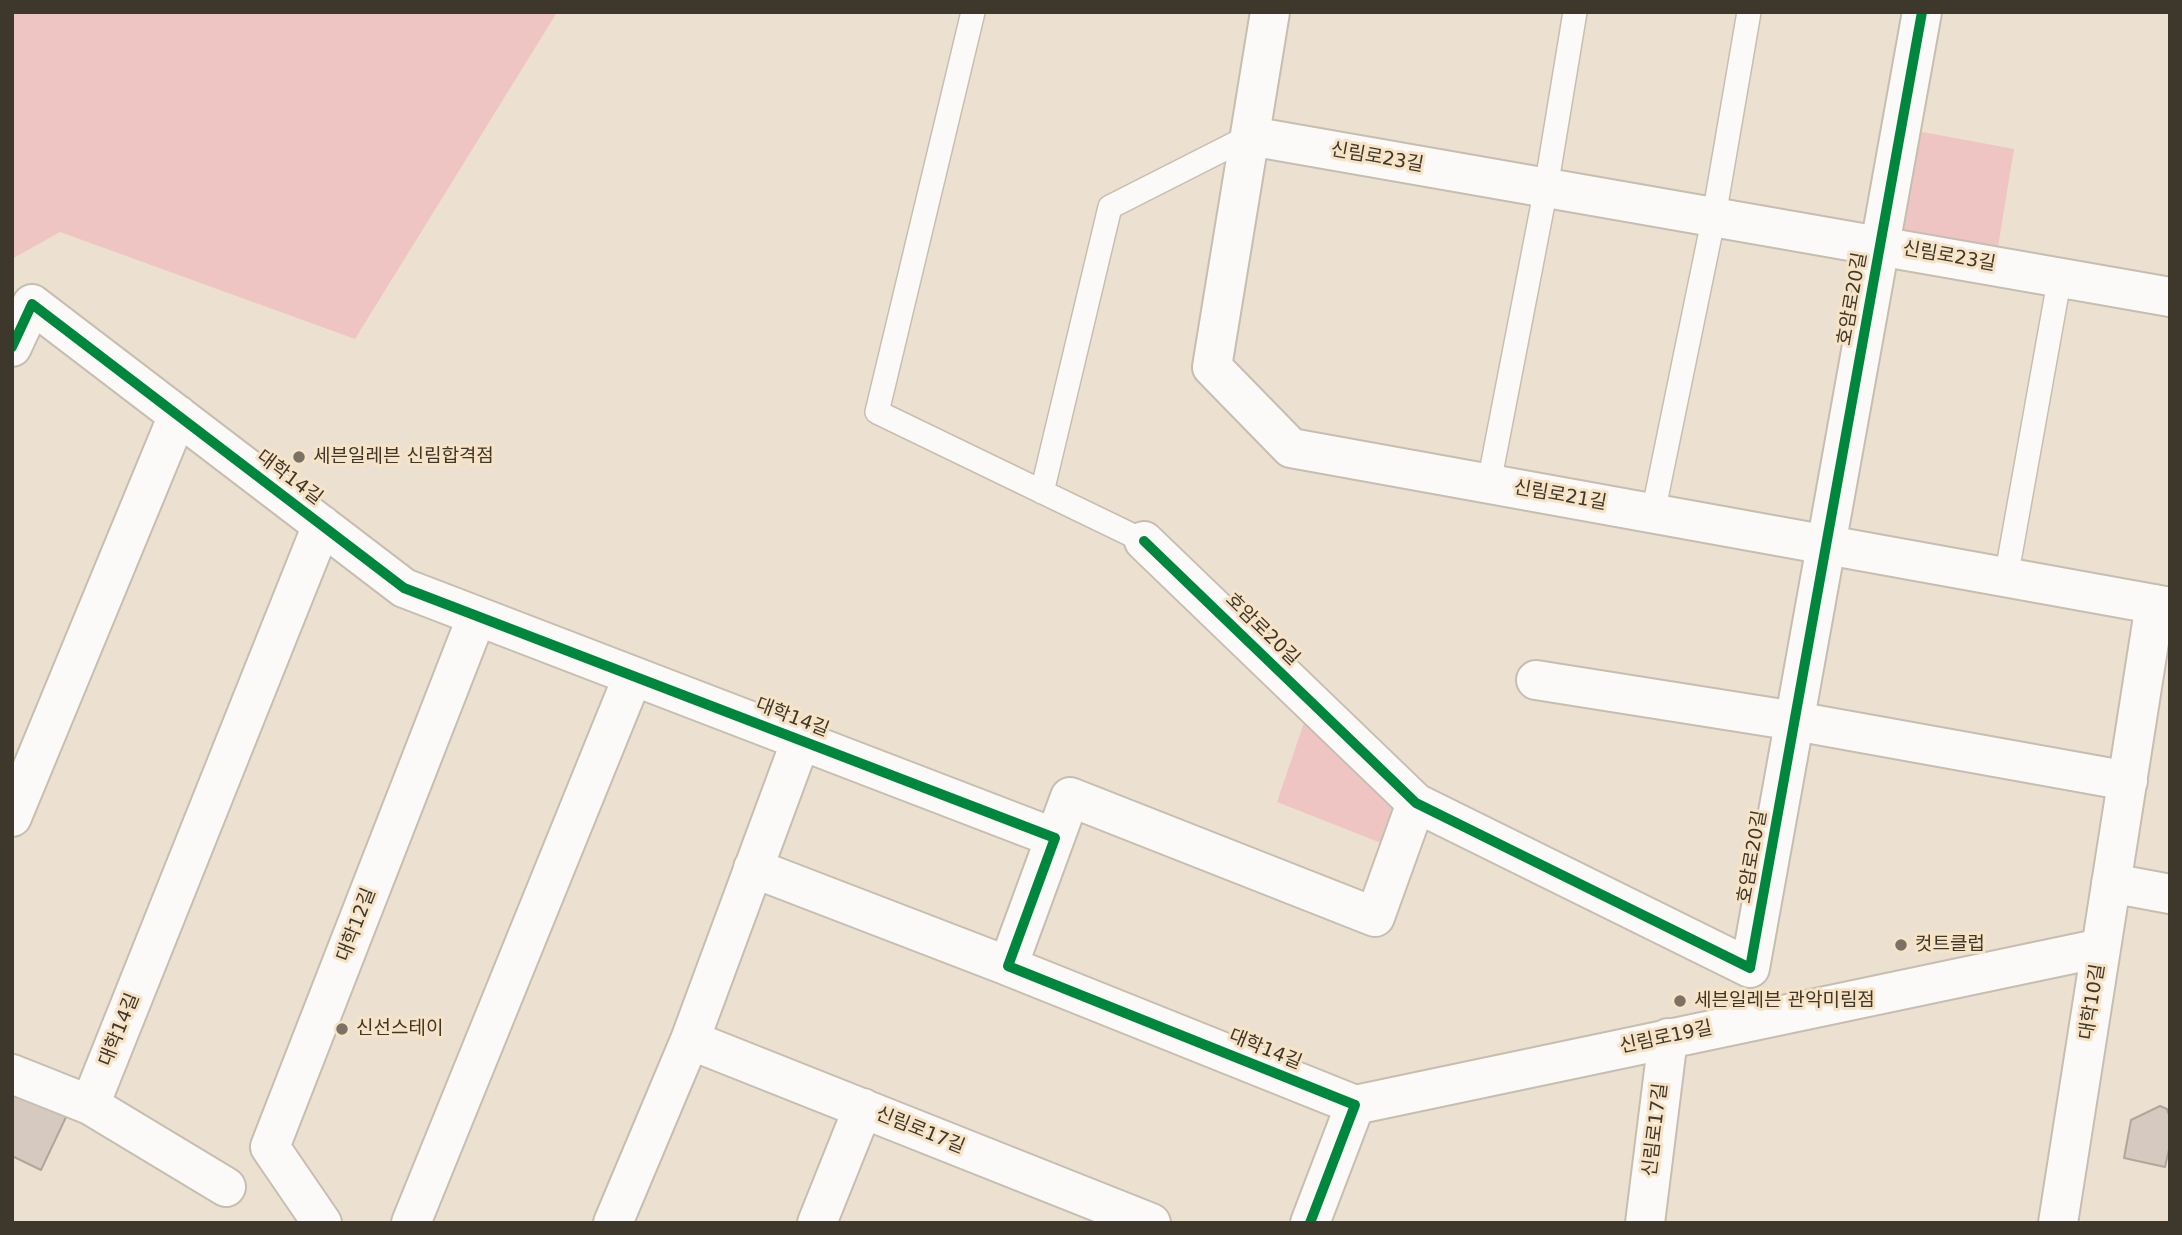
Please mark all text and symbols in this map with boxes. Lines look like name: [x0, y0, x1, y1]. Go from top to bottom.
street label: 신림로23길: [1329, 139, 1425, 177]
street label: 신림로23길: [1901, 238, 1997, 276]
street label: 호암로20길: [1834, 251, 1872, 347]
street label: 대학14길: [252, 446, 326, 510]
place label: 세븐일레븐 신림합격점: [313, 446, 494, 468]
marker: 세븐일레븐 신림합격점: [291, 449, 307, 465]
street label: 신림로21길: [1512, 477, 1608, 515]
street label: 호암로20길: [1220, 589, 1304, 671]
street label: 대학14길: [752, 694, 832, 742]
street label: 호암로20길: [1734, 809, 1772, 905]
street label: 대학12길: [333, 885, 381, 965]
place label: 컷트클럽: [1915, 934, 1985, 956]
marker: 컷트클럽: [1893, 937, 1909, 953]
street label: 대학10길: [2076, 962, 2110, 1042]
street label: 대학14길: [95, 990, 145, 1070]
place label: 세븐일레븐 관악미림점: [1694, 990, 1875, 1012]
marker: 세븐일레븐 관악미림점: [1672, 993, 1688, 1009]
street label: 신림로19길: [1618, 1017, 1714, 1059]
place label: 신선스테이: [356, 1018, 443, 1040]
marker: 신선스테이: [334, 1021, 350, 1037]
street label: 대학14길: [1225, 1025, 1305, 1075]
street label: 신림로17길: [1639, 1082, 1673, 1178]
street label: 신림로17길: [872, 1103, 968, 1159]

